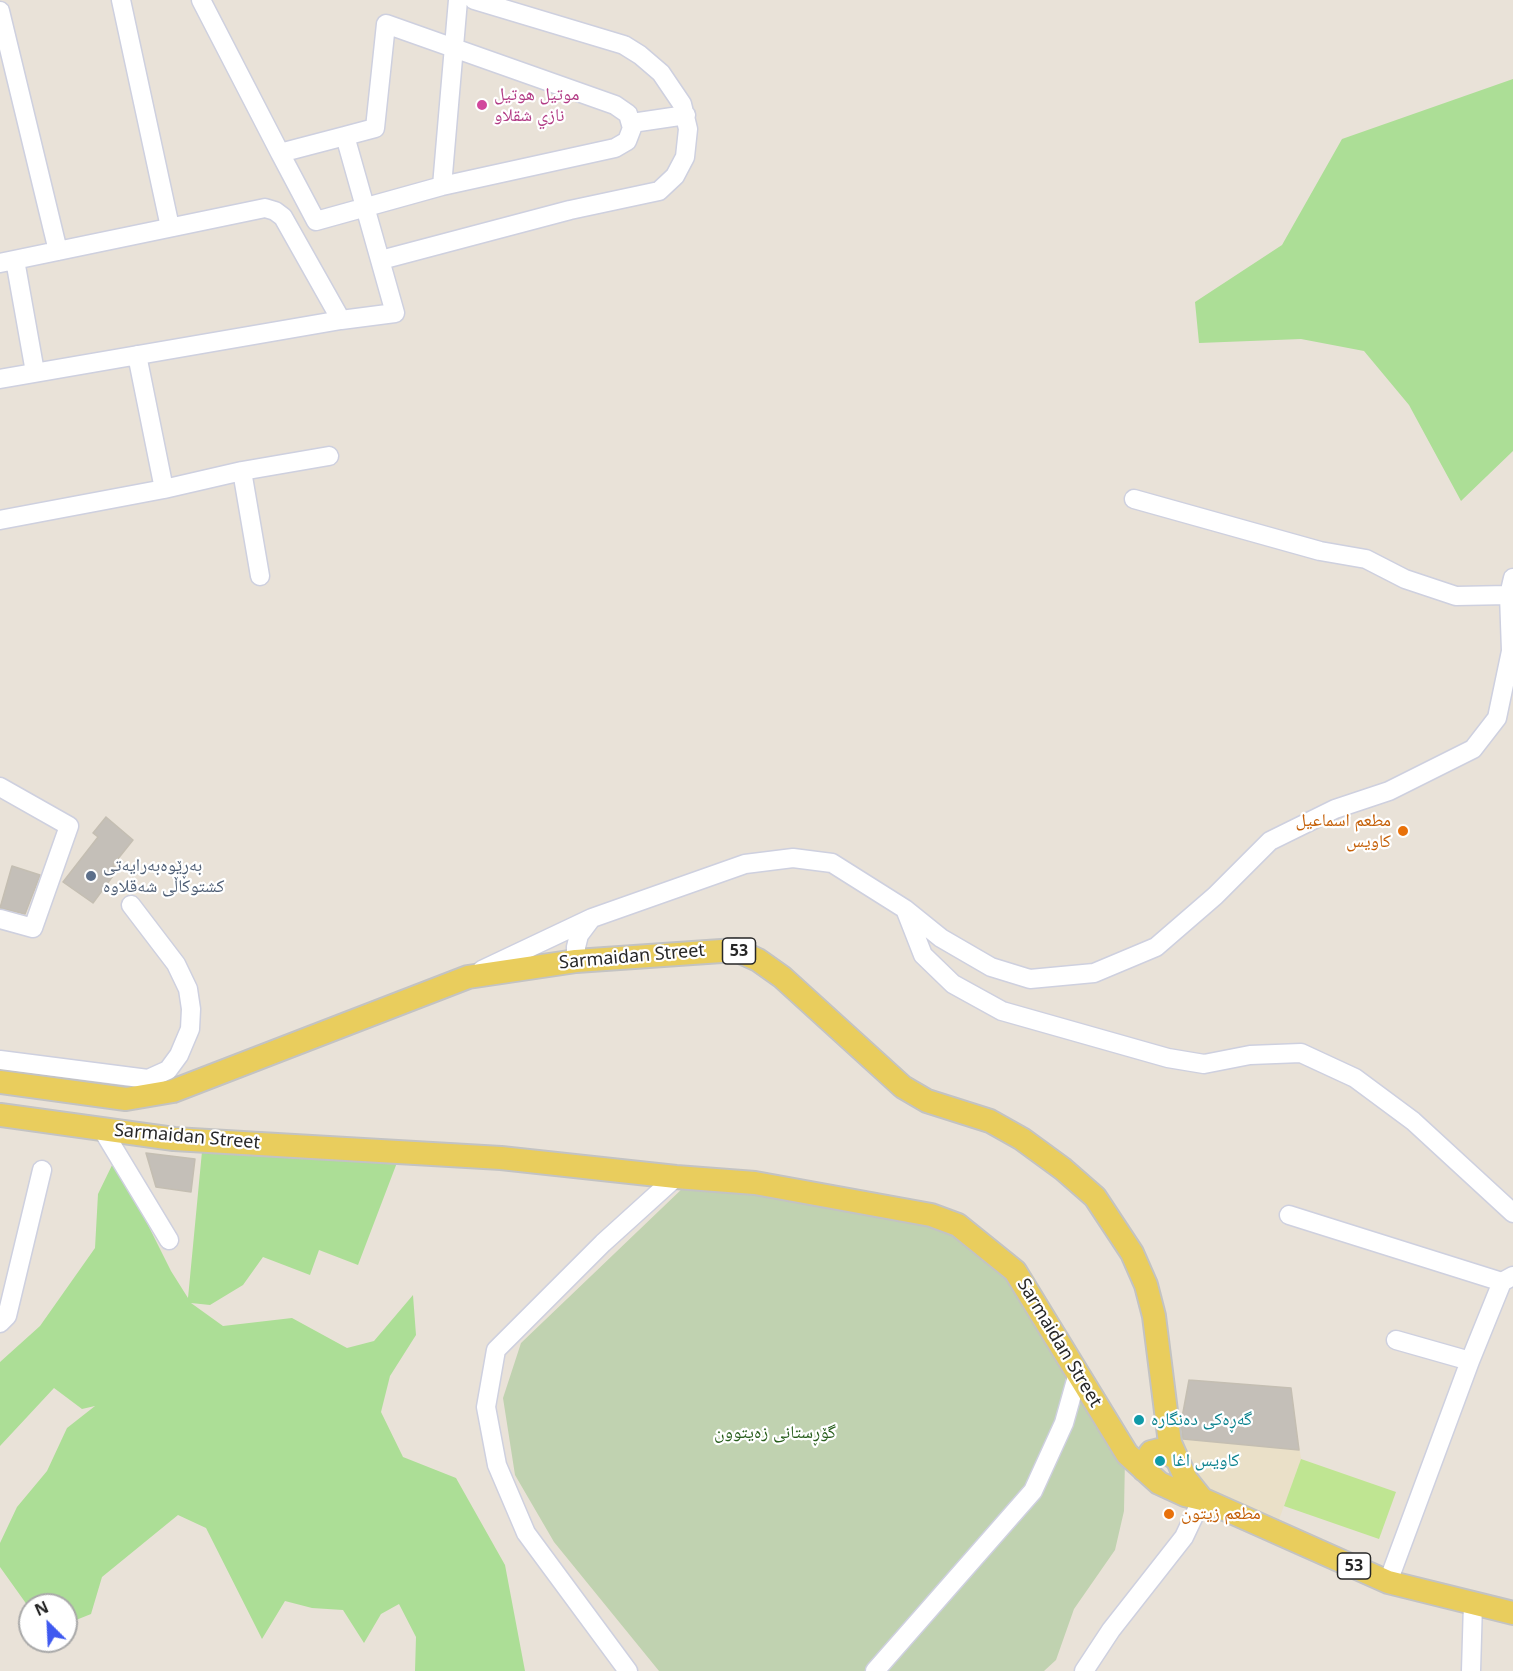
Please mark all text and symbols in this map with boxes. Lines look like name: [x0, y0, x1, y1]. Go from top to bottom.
place label: موتيل هوتيل نازي شقلاو: [494, 84, 579, 127]
marker: موتيل هوتيل نازي شقلاو: [475, 98, 489, 112]
place label: مطعم اسماعیل کاویس: [1296, 810, 1391, 852]
marker: مطعم اسماعیل کاویس: [1396, 824, 1410, 838]
place label: بەڕێوەبەرایەتی کشتوکاڵی شەقلاوە: [103, 855, 224, 898]
marker: بەڕێوەبەرایەتی کشتوکاڵی شەقلاوە: [84, 869, 98, 883]
road number: 53: [722, 938, 756, 964]
street label: Sarmaidan Street: [558, 940, 706, 974]
street label: Sarmaidan Street: [113, 1120, 261, 1154]
street label: Sarmaidan Street: [1012, 1275, 1106, 1411]
place label: گەڕەکی دەنگارە: [1151, 1409, 1252, 1431]
marker: گەڕەکی دەنگارە: [1132, 1413, 1146, 1427]
park label: گۆڕستانی زەیتوون: [714, 1422, 836, 1444]
place label: كاويس اغا: [1172, 1450, 1240, 1472]
marker: كاويس اغا: [1153, 1454, 1167, 1468]
place label: مطعم زيتون: [1181, 1503, 1261, 1525]
marker: مطعم زيتون: [1162, 1507, 1176, 1521]
road number: 53: [1338, 1553, 1370, 1579]
north arrow: [18, 1593, 78, 1653]
text: N: [31, 1596, 52, 1621]

